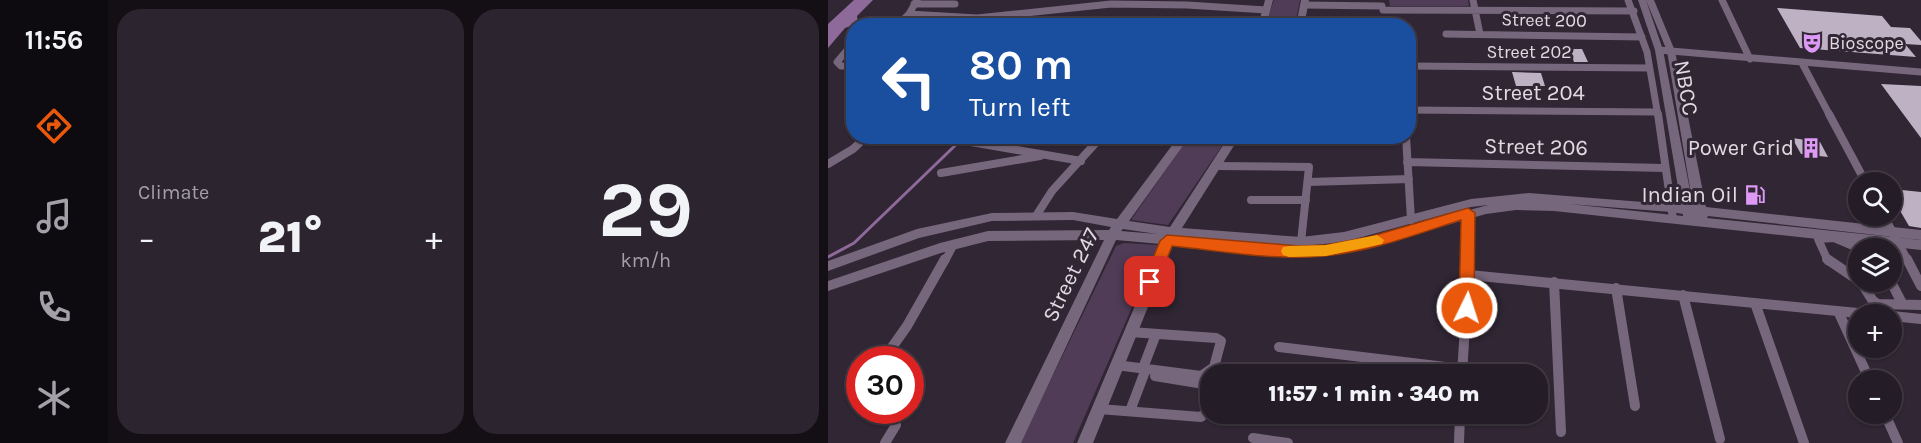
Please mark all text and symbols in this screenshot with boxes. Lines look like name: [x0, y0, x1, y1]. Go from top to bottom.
street label: Street 200: [1501, 8, 1587, 32]
text: 11:56: [25, 24, 83, 56]
theatre icon: Bioscope: [1800, 31, 1824, 55]
place label: Bioscope: [1829, 32, 1904, 54]
text: 80 m: [969, 40, 1073, 90]
street label: Street 202: [1486, 41, 1572, 63]
icon: left: [870, 42, 948, 120]
street label: NBCC: [1668, 58, 1704, 118]
street label: Street 204: [1481, 80, 1585, 106]
text: Turn left: [969, 91, 1070, 123]
icon: directions: [33, 105, 75, 147]
street label: Street 206: [1484, 133, 1588, 161]
place label: Power Grid: [1688, 135, 1794, 161]
building icon: Power Grid: [1799, 136, 1823, 160]
text: 29: [598, 164, 693, 256]
map controls: [1848, 172, 1902, 424]
button: search: [1848, 172, 1902, 226]
text: Climate: [138, 181, 209, 204]
place label: Indian Oil: [1641, 182, 1738, 208]
fuel station icon: Indian Oil: [1743, 183, 1767, 207]
icon: music: [33, 195, 75, 237]
text: 21°: [258, 211, 323, 263]
text: −: [138, 219, 155, 257]
text: +: [425, 219, 442, 257]
street label: Street 247: [1037, 224, 1105, 326]
button: layers: [1848, 238, 1902, 292]
text: km/h: [620, 249, 671, 272]
pin: [1124, 256, 1175, 307]
icon: arrive: [1133, 265, 1166, 298]
position arrow: [1435, 276, 1499, 340]
icon: phone: [33, 286, 75, 328]
button: +: [1848, 304, 1902, 358]
speed limit sign: 30: [846, 346, 924, 424]
button: −: [1848, 370, 1902, 424]
icon: climate: [33, 377, 75, 419]
text: 11:57 · 1 min · 340 m: [1268, 381, 1480, 407]

